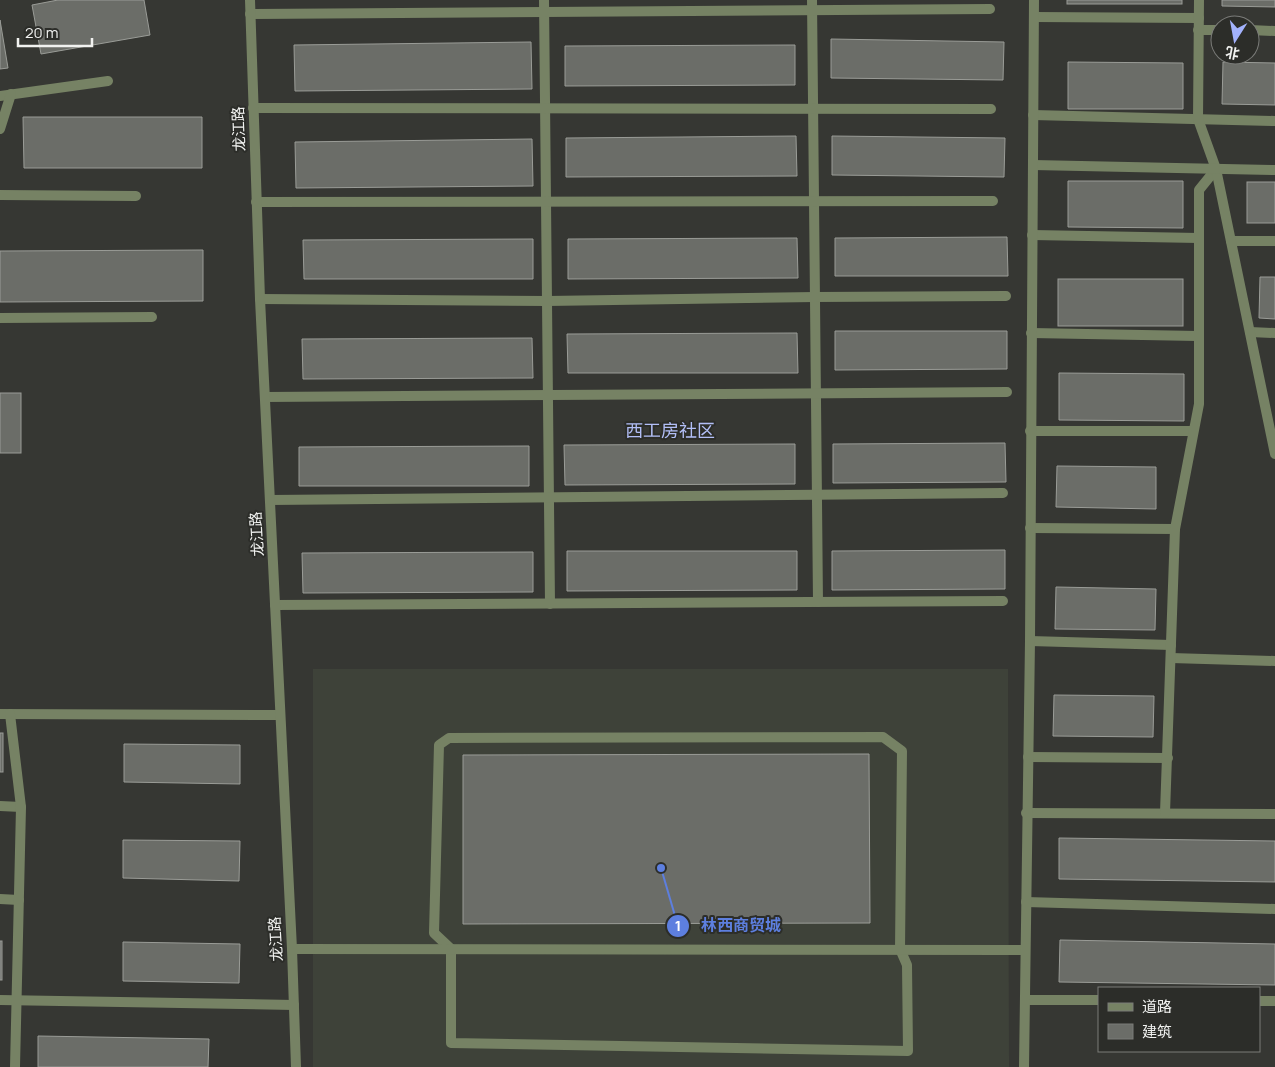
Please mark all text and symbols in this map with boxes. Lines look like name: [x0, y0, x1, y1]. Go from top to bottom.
scale bar: [18, 15, 91, 47]
north arrow: [1210, 15, 1260, 65]
text: 20 m: [25, 22, 58, 43]
text: 北: [1224, 43, 1241, 64]
street label: 龙江路: [227, 106, 250, 152]
district label: 西工房社区: [625, 418, 715, 442]
street label: 龙江路: [245, 511, 268, 557]
callout: 林西商贸城: [666, 910, 791, 941]
text: 林西商贸城: [701, 914, 781, 936]
text: 1: [675, 915, 681, 936]
street label: 龙江路: [264, 916, 287, 962]
legend: [1098, 987, 1260, 1052]
text: 道路: [1142, 996, 1172, 1017]
text: 建筑: [1142, 1021, 1172, 1042]

